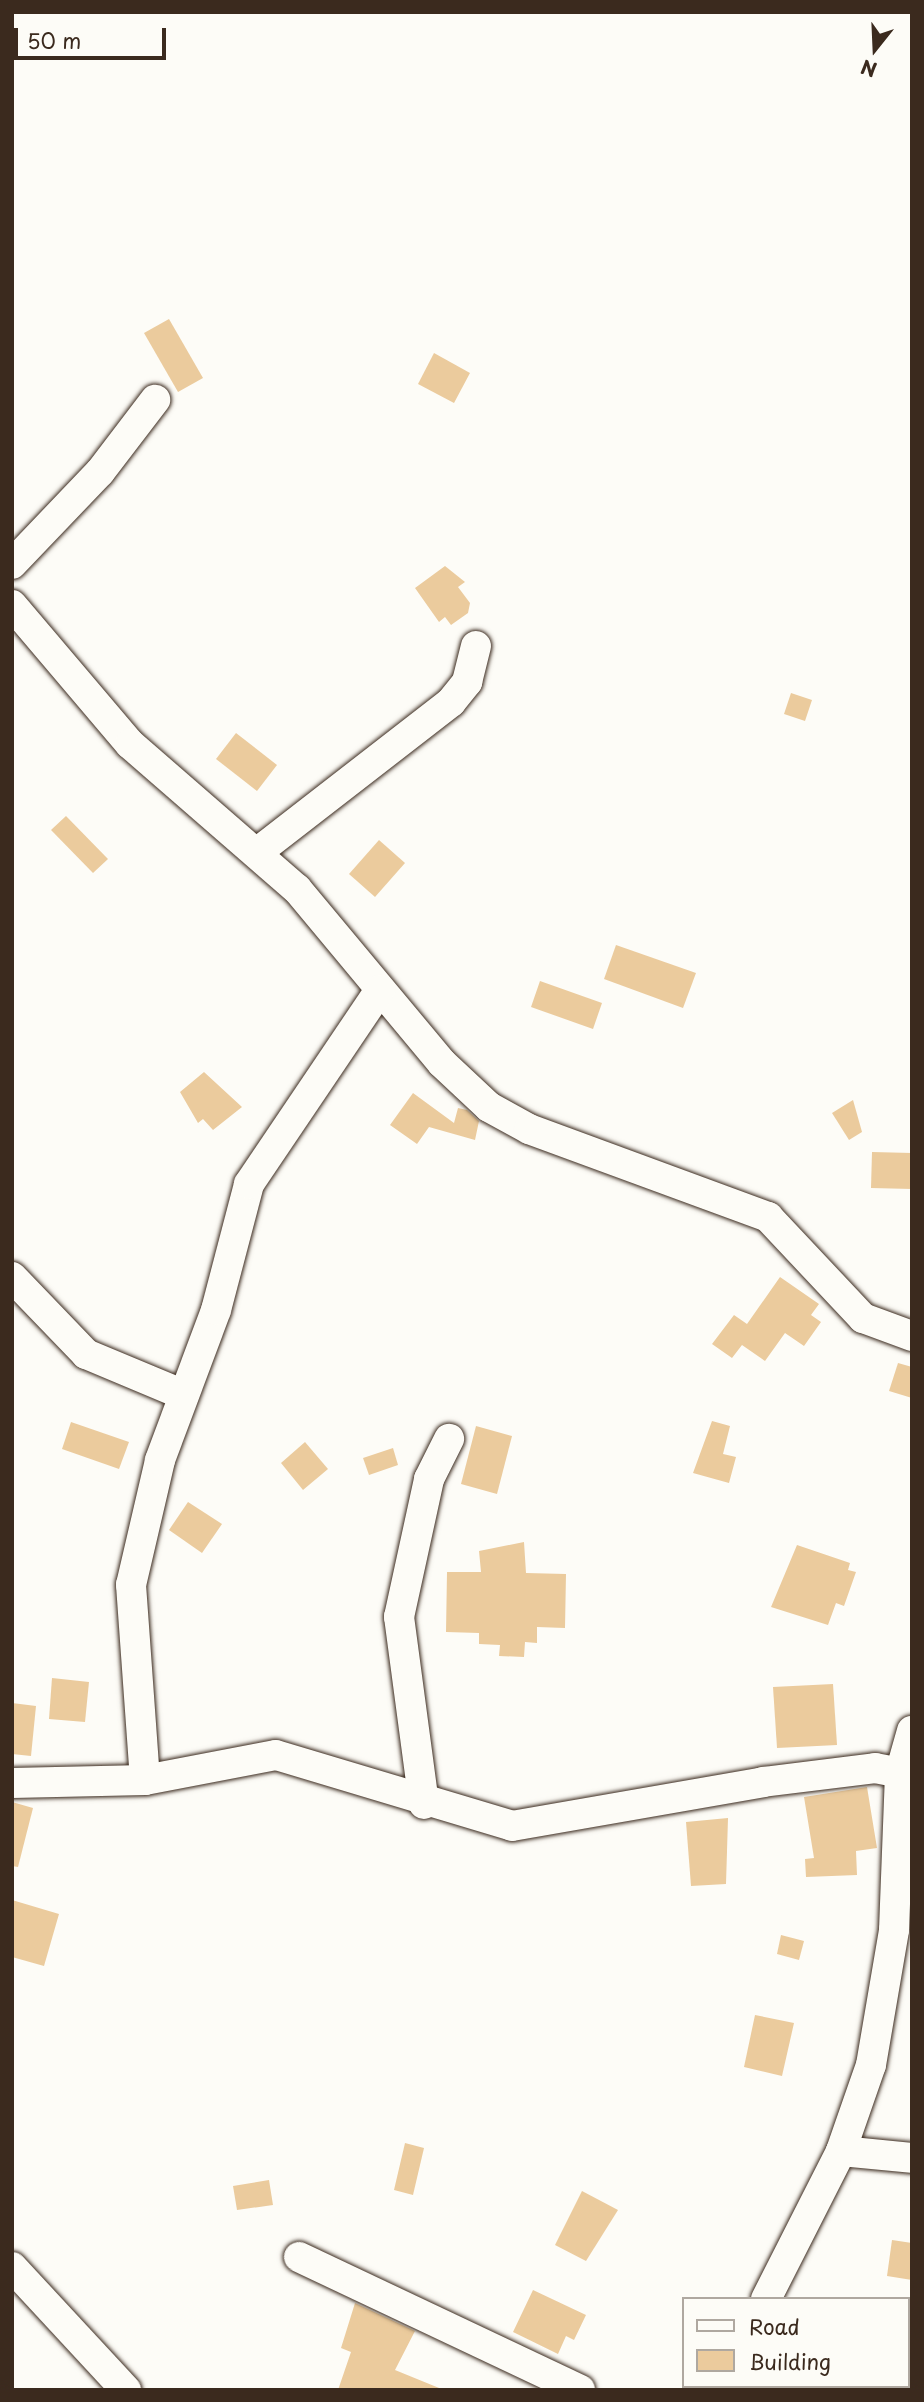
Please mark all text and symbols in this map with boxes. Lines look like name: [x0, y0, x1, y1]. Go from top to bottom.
scale bar: [18, 14, 170, 58]
north arrow: [840, 14, 910, 84]
text: 50 m: [27, 24, 81, 56]
text: N: [857, 53, 880, 85]
legend: [682, 2297, 910, 2388]
text: Road: [749, 2310, 800, 2342]
text: Building: [749, 2345, 831, 2377]

